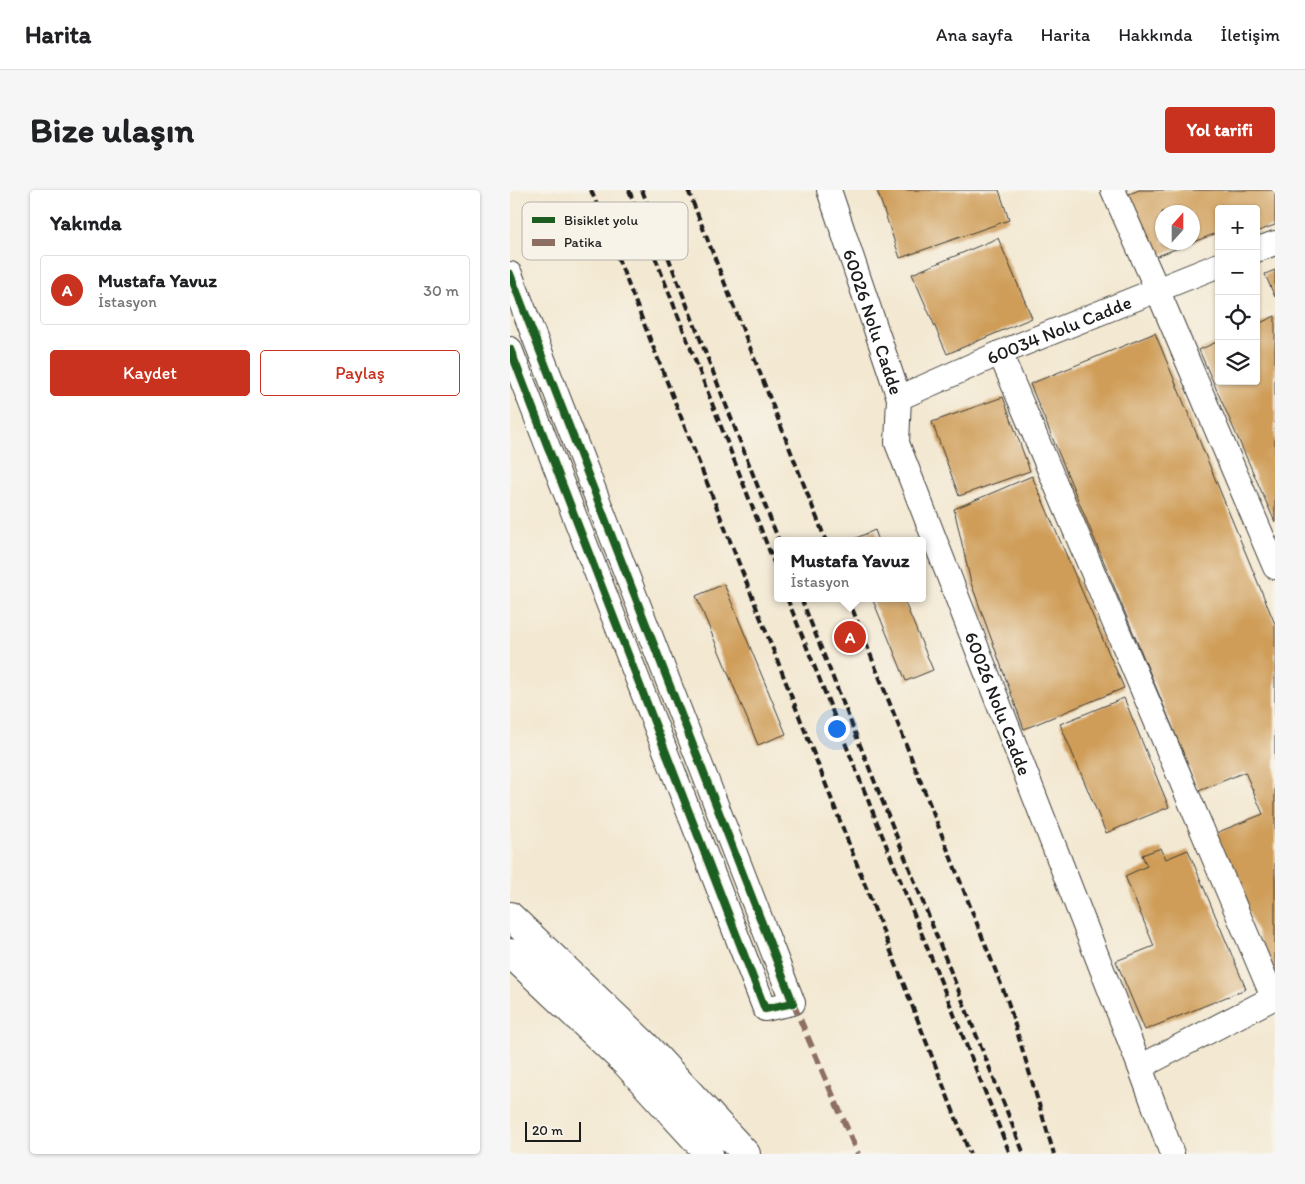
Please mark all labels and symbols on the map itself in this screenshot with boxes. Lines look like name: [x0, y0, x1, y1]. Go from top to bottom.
legend: [522, 202, 688, 260]
north arrow: [1155, 205, 1200, 250]
text: Bisiklet yolu: [564, 212, 638, 229]
text: Patika: [564, 234, 603, 251]
street label: 60026 Nolu Cadde: [838, 246, 908, 398]
street label: 60034 Nolu Cadde: [983, 290, 1135, 369]
pin: A: [834, 618, 866, 656]
street label: 60026 Nolu Cadde: [960, 629, 1036, 779]
your location: [824, 716, 850, 742]
scale bar: [525, 1119, 581, 1142]

